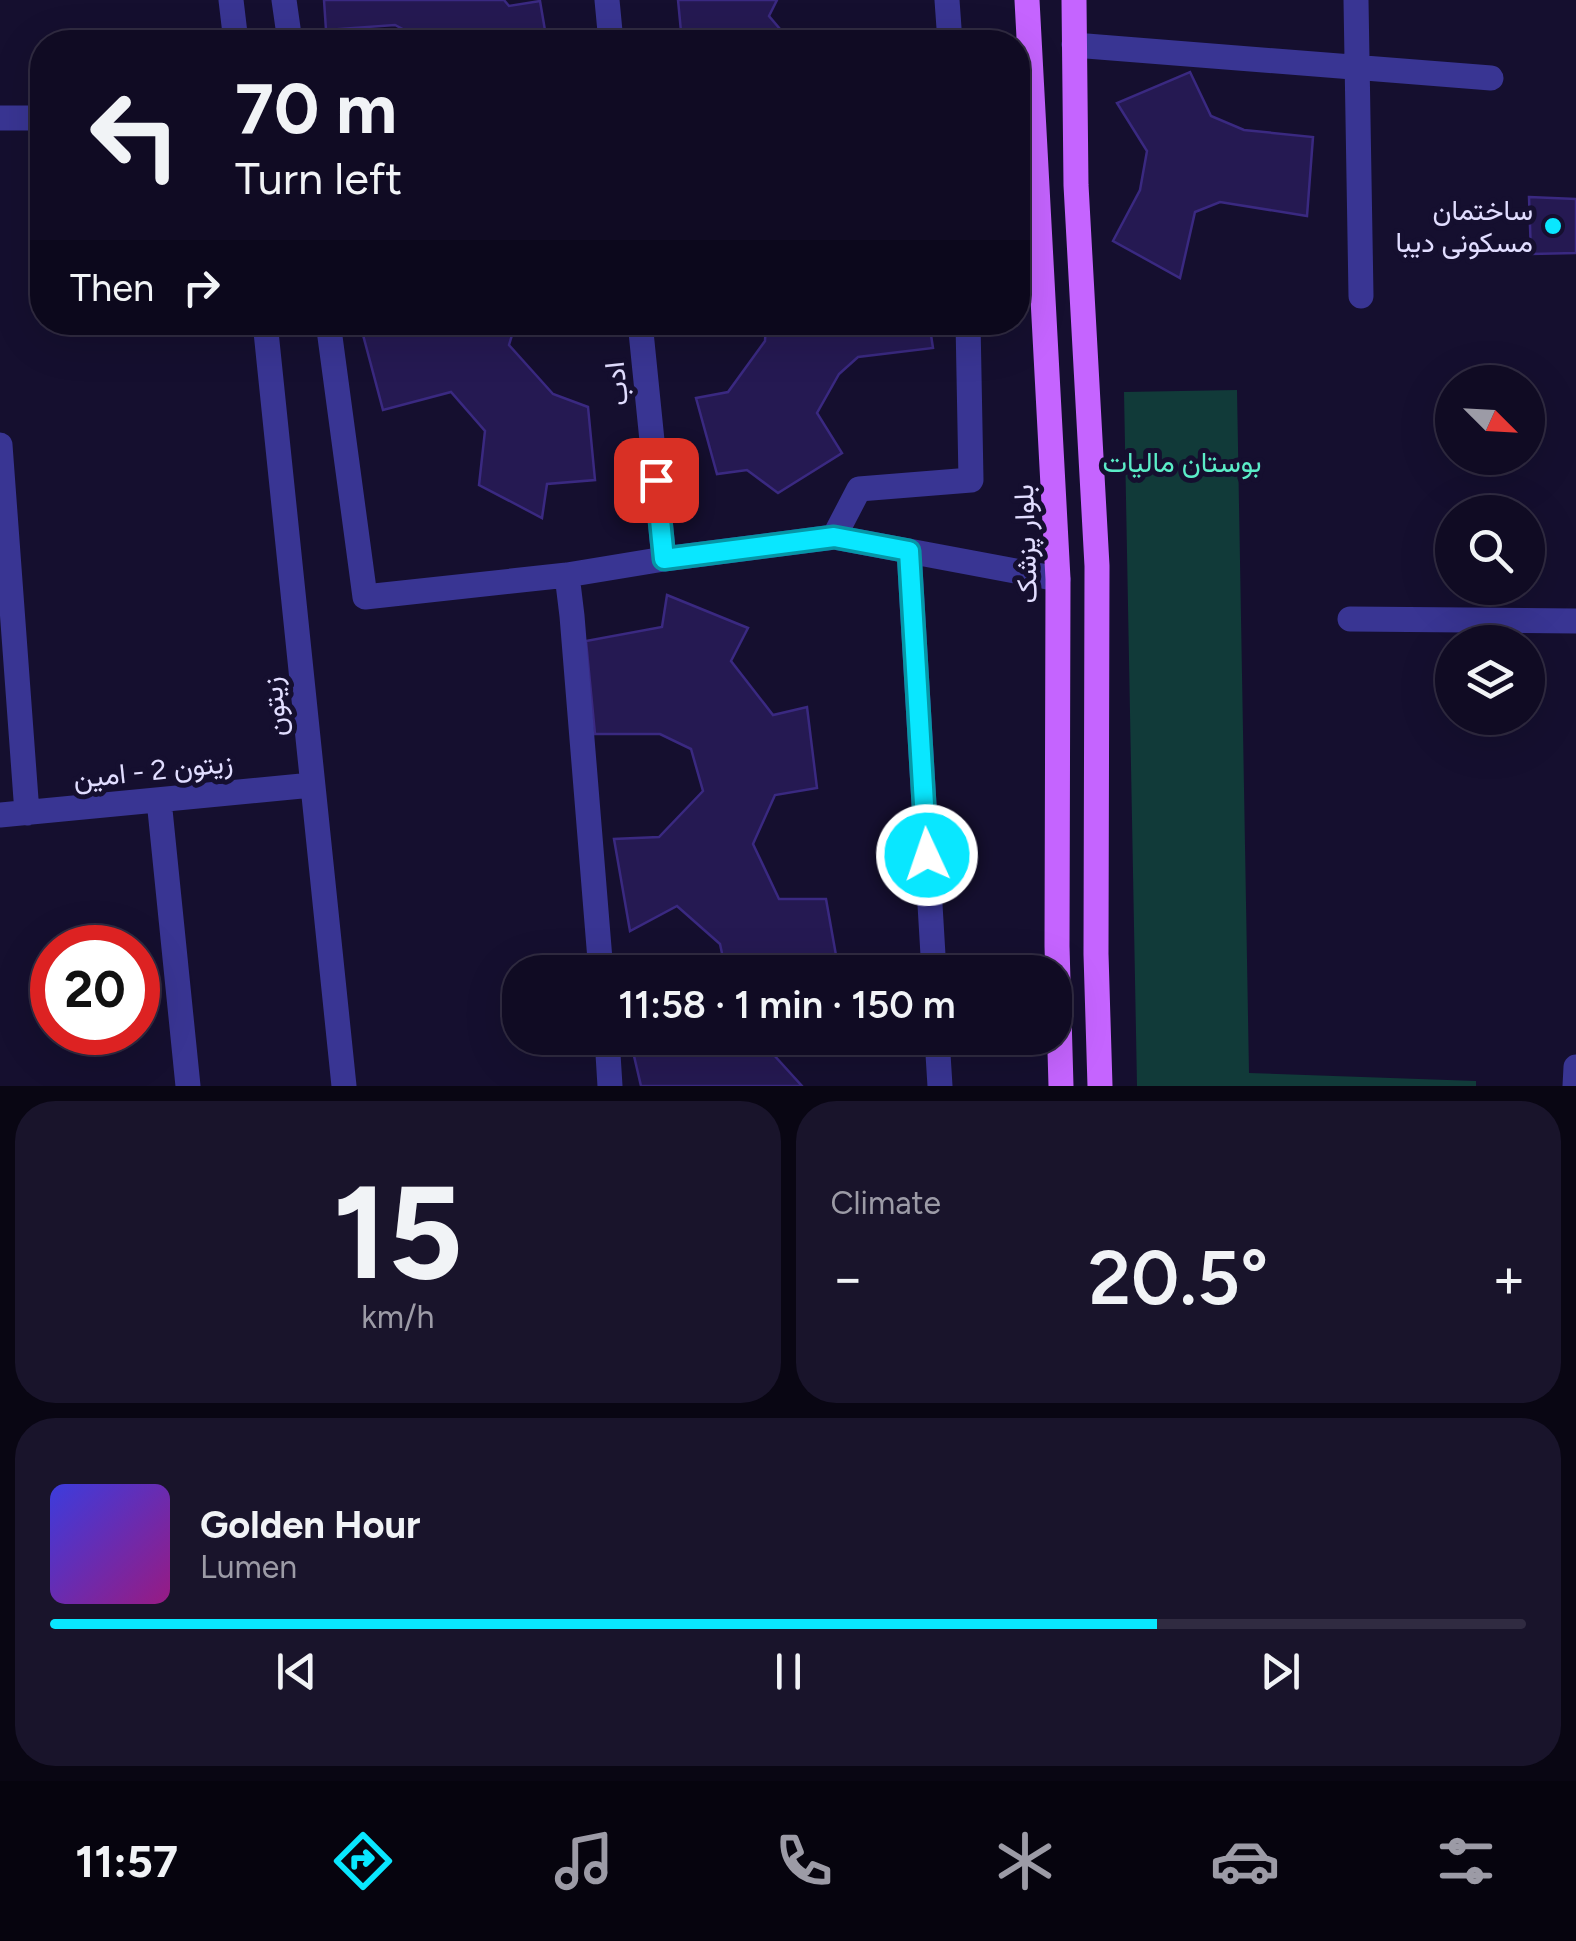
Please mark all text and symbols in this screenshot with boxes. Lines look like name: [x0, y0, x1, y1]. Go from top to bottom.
text: 70 m: [235, 66, 397, 151]
icon: left: [70, 70, 200, 200]
text: Turn left: [235, 151, 402, 205]
place label: ساختمان مسکونی دیبا: [1395, 193, 1533, 260]
marker: ساختمان مسکونی دیبا: [1542, 215, 1564, 237]
icon: right: [174, 260, 229, 315]
text: Then: [70, 265, 154, 311]
street label: ادب: [597, 360, 635, 408]
north arrow: [1435, 365, 1545, 475]
map controls: [1435, 365, 1545, 735]
pin: [614, 438, 699, 523]
park label: بوستان مالیات: [1102, 445, 1262, 480]
icon: arrive: [629, 453, 684, 508]
street label: بلوار پزشک: [1006, 484, 1046, 604]
button: search: [1435, 495, 1545, 605]
button: layers: [1435, 625, 1545, 735]
street label: زیتون: [254, 675, 295, 738]
street label: زیتون 2 - امین: [71, 745, 235, 796]
position arrow: [875, 803, 979, 907]
speed limit sign: 20: [30, 925, 160, 1055]
text: 11:58 · 1 min · 150 m: [618, 982, 956, 1028]
text: 15: [333, 1155, 463, 1311]
text: Climate: [831, 1184, 941, 1222]
text: 20.5°: [1088, 1233, 1268, 1323]
text: −: [831, 1245, 865, 1311]
text: +: [1492, 1245, 1526, 1311]
text: km/h: [361, 1298, 434, 1336]
text: Golden Hour: [200, 1502, 421, 1548]
text: Lumen: [200, 1548, 297, 1586]
icon: previous: [269, 1644, 324, 1699]
icon: pause: [761, 1644, 816, 1699]
icon: next: [1253, 1644, 1308, 1699]
icon: directions: [328, 1826, 398, 1896]
icon: music: [549, 1826, 619, 1896]
icon: phone: [769, 1826, 839, 1896]
icon: climate: [990, 1826, 1060, 1896]
icon: car: [1210, 1826, 1280, 1896]
icon: filters: [1431, 1826, 1501, 1896]
text: 11:57: [75, 1834, 178, 1888]

